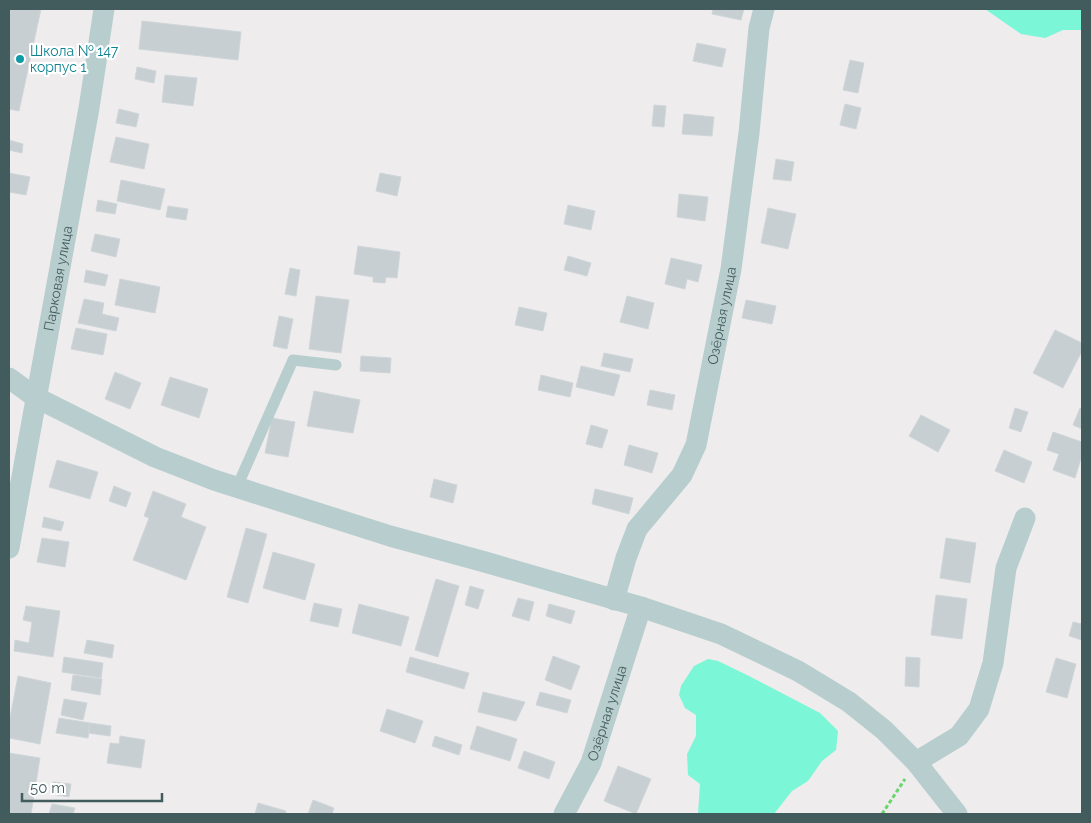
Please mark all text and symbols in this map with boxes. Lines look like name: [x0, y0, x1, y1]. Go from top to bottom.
place label: Школа № 147 корпус 1: [30, 43, 119, 75]
marker: Школа № 147 корпус 1: [14, 53, 26, 65]
street label: Парковая улица: [41, 224, 75, 332]
street label: Озёрная улица: [704, 265, 739, 366]
street label: Озёрная улица: [584, 663, 630, 763]
scale bar: [22, 770, 162, 802]
text: 50 m: [30, 779, 65, 797]

